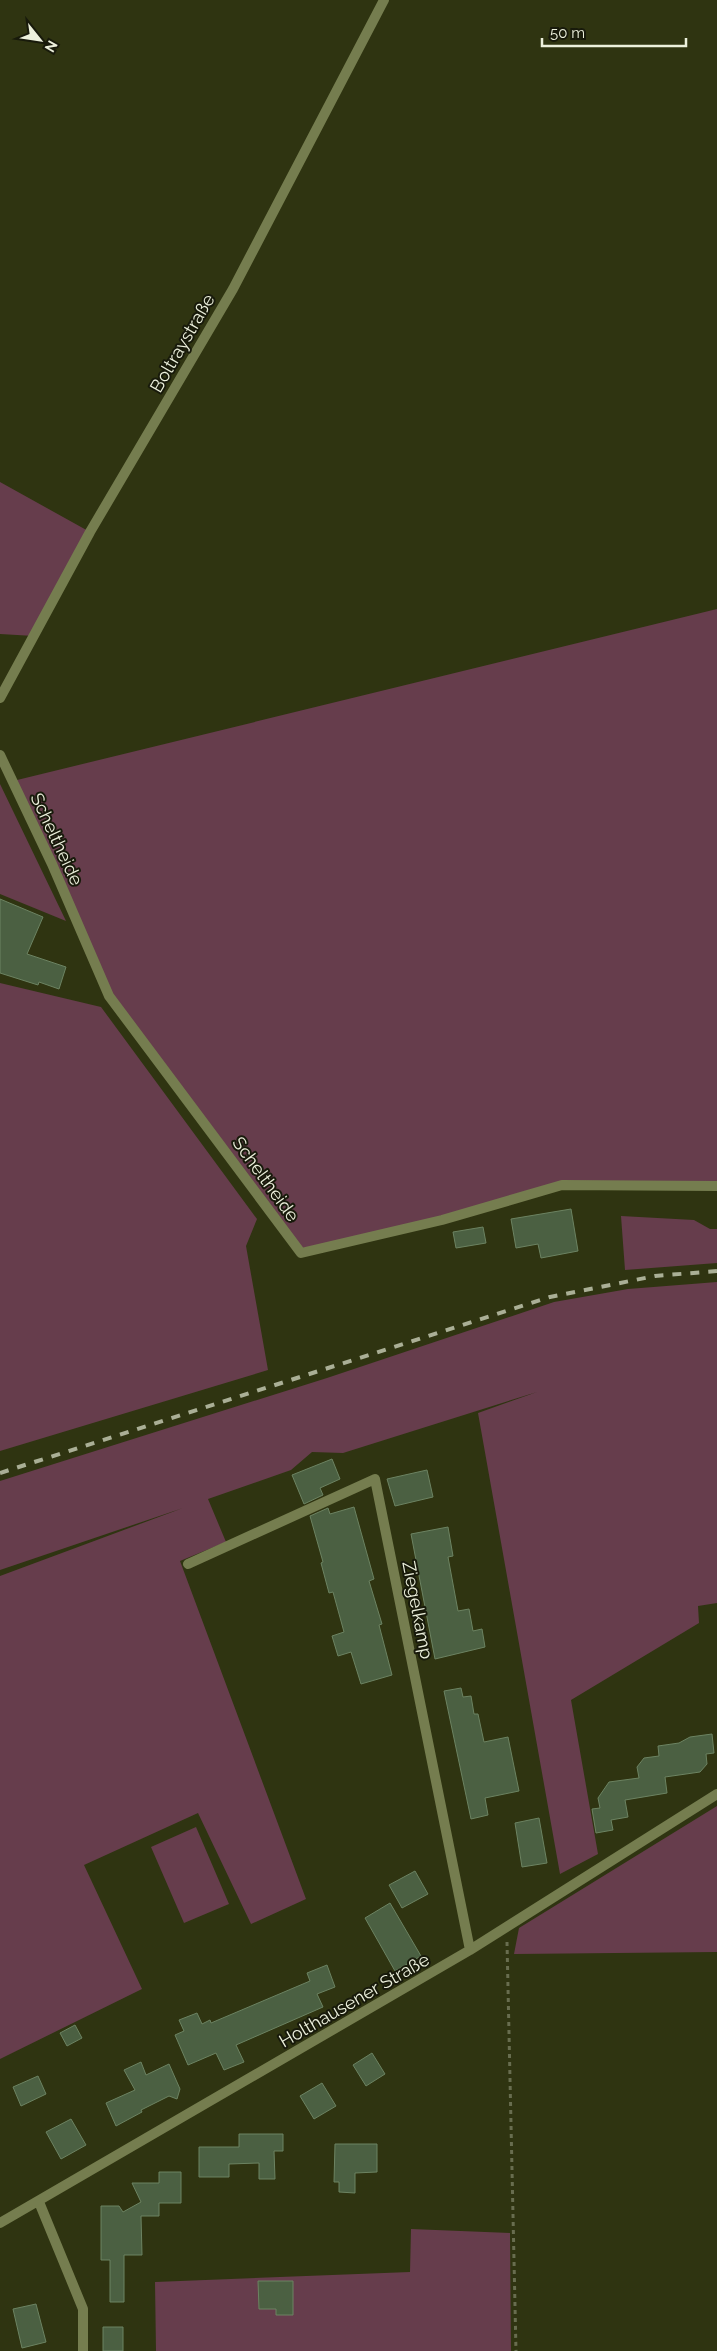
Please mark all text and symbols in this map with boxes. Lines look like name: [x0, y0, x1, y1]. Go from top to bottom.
north arrow: [15, 15, 65, 65]
scale bar: [542, 15, 686, 47]
text: 50 m: [550, 24, 585, 42]
text: N: [42, 38, 61, 55]
street label: Boltraystraße: [145, 290, 219, 396]
street label: Scheltheide: [26, 789, 88, 889]
street label: Scheltheide: [228, 1133, 304, 1226]
street label: Ziegelkamp: [398, 1559, 438, 1661]
street label: Holthausener Straße: [275, 1948, 433, 2052]

